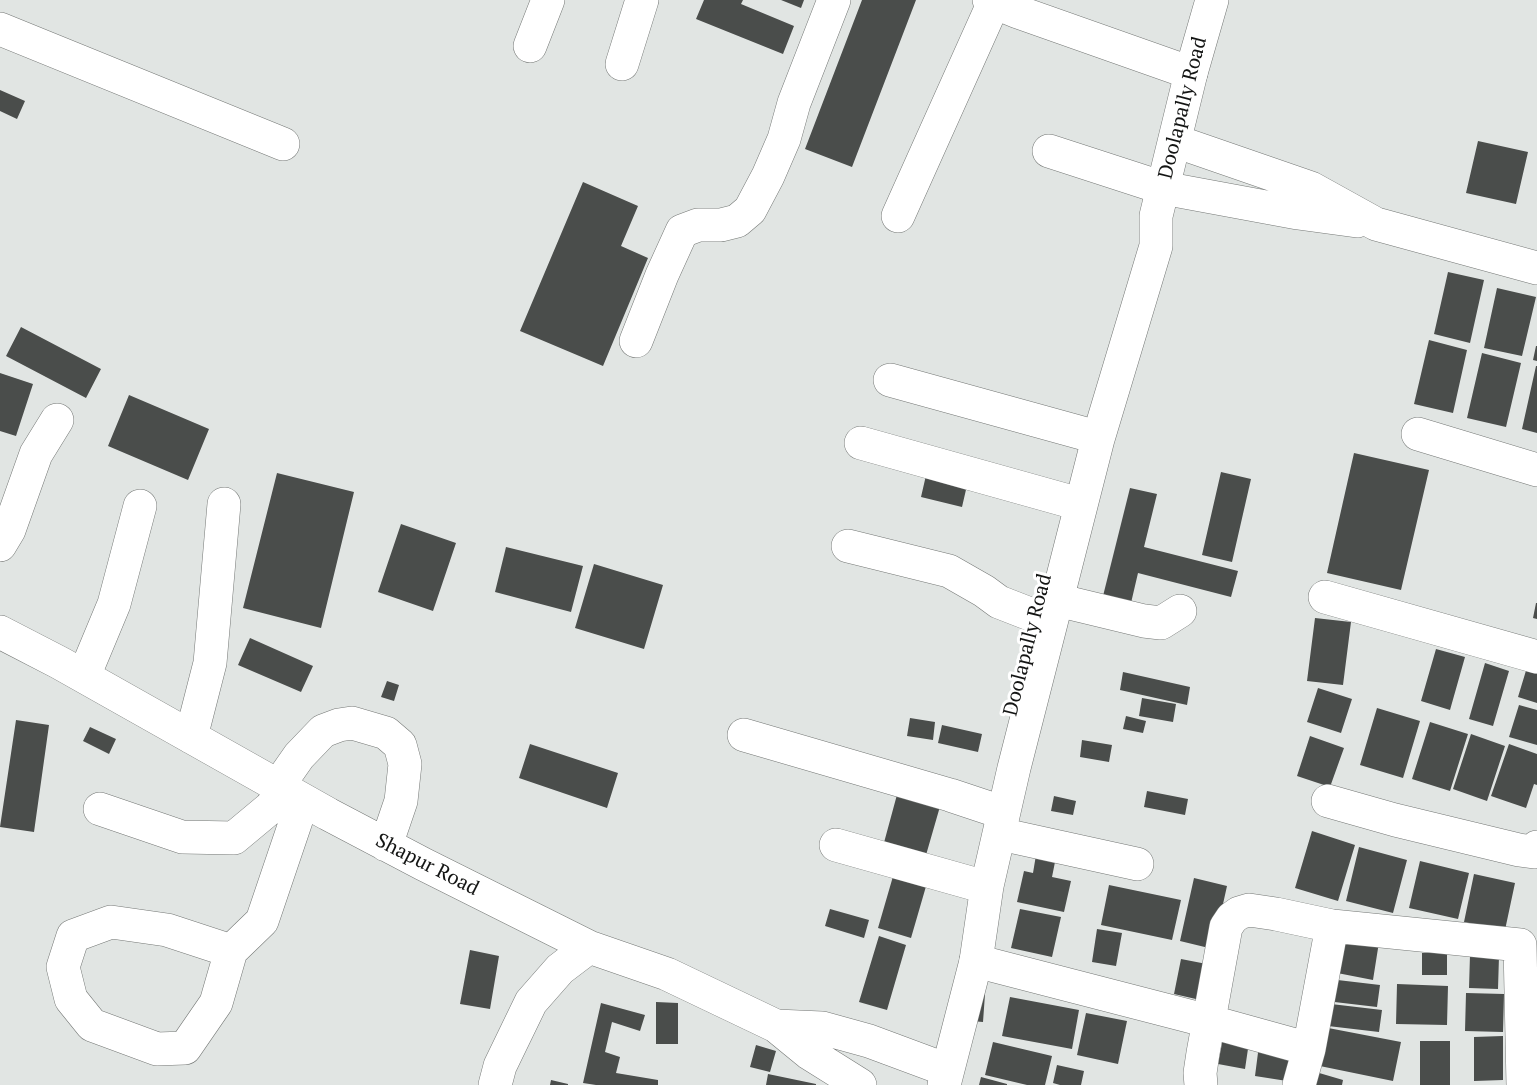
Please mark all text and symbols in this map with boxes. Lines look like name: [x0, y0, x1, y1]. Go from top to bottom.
street label: Doolapally Road: [1154, 35, 1212, 181]
street label: Doolapally Road: [999, 572, 1057, 718]
street label: Shapur Road: [371, 829, 483, 901]

